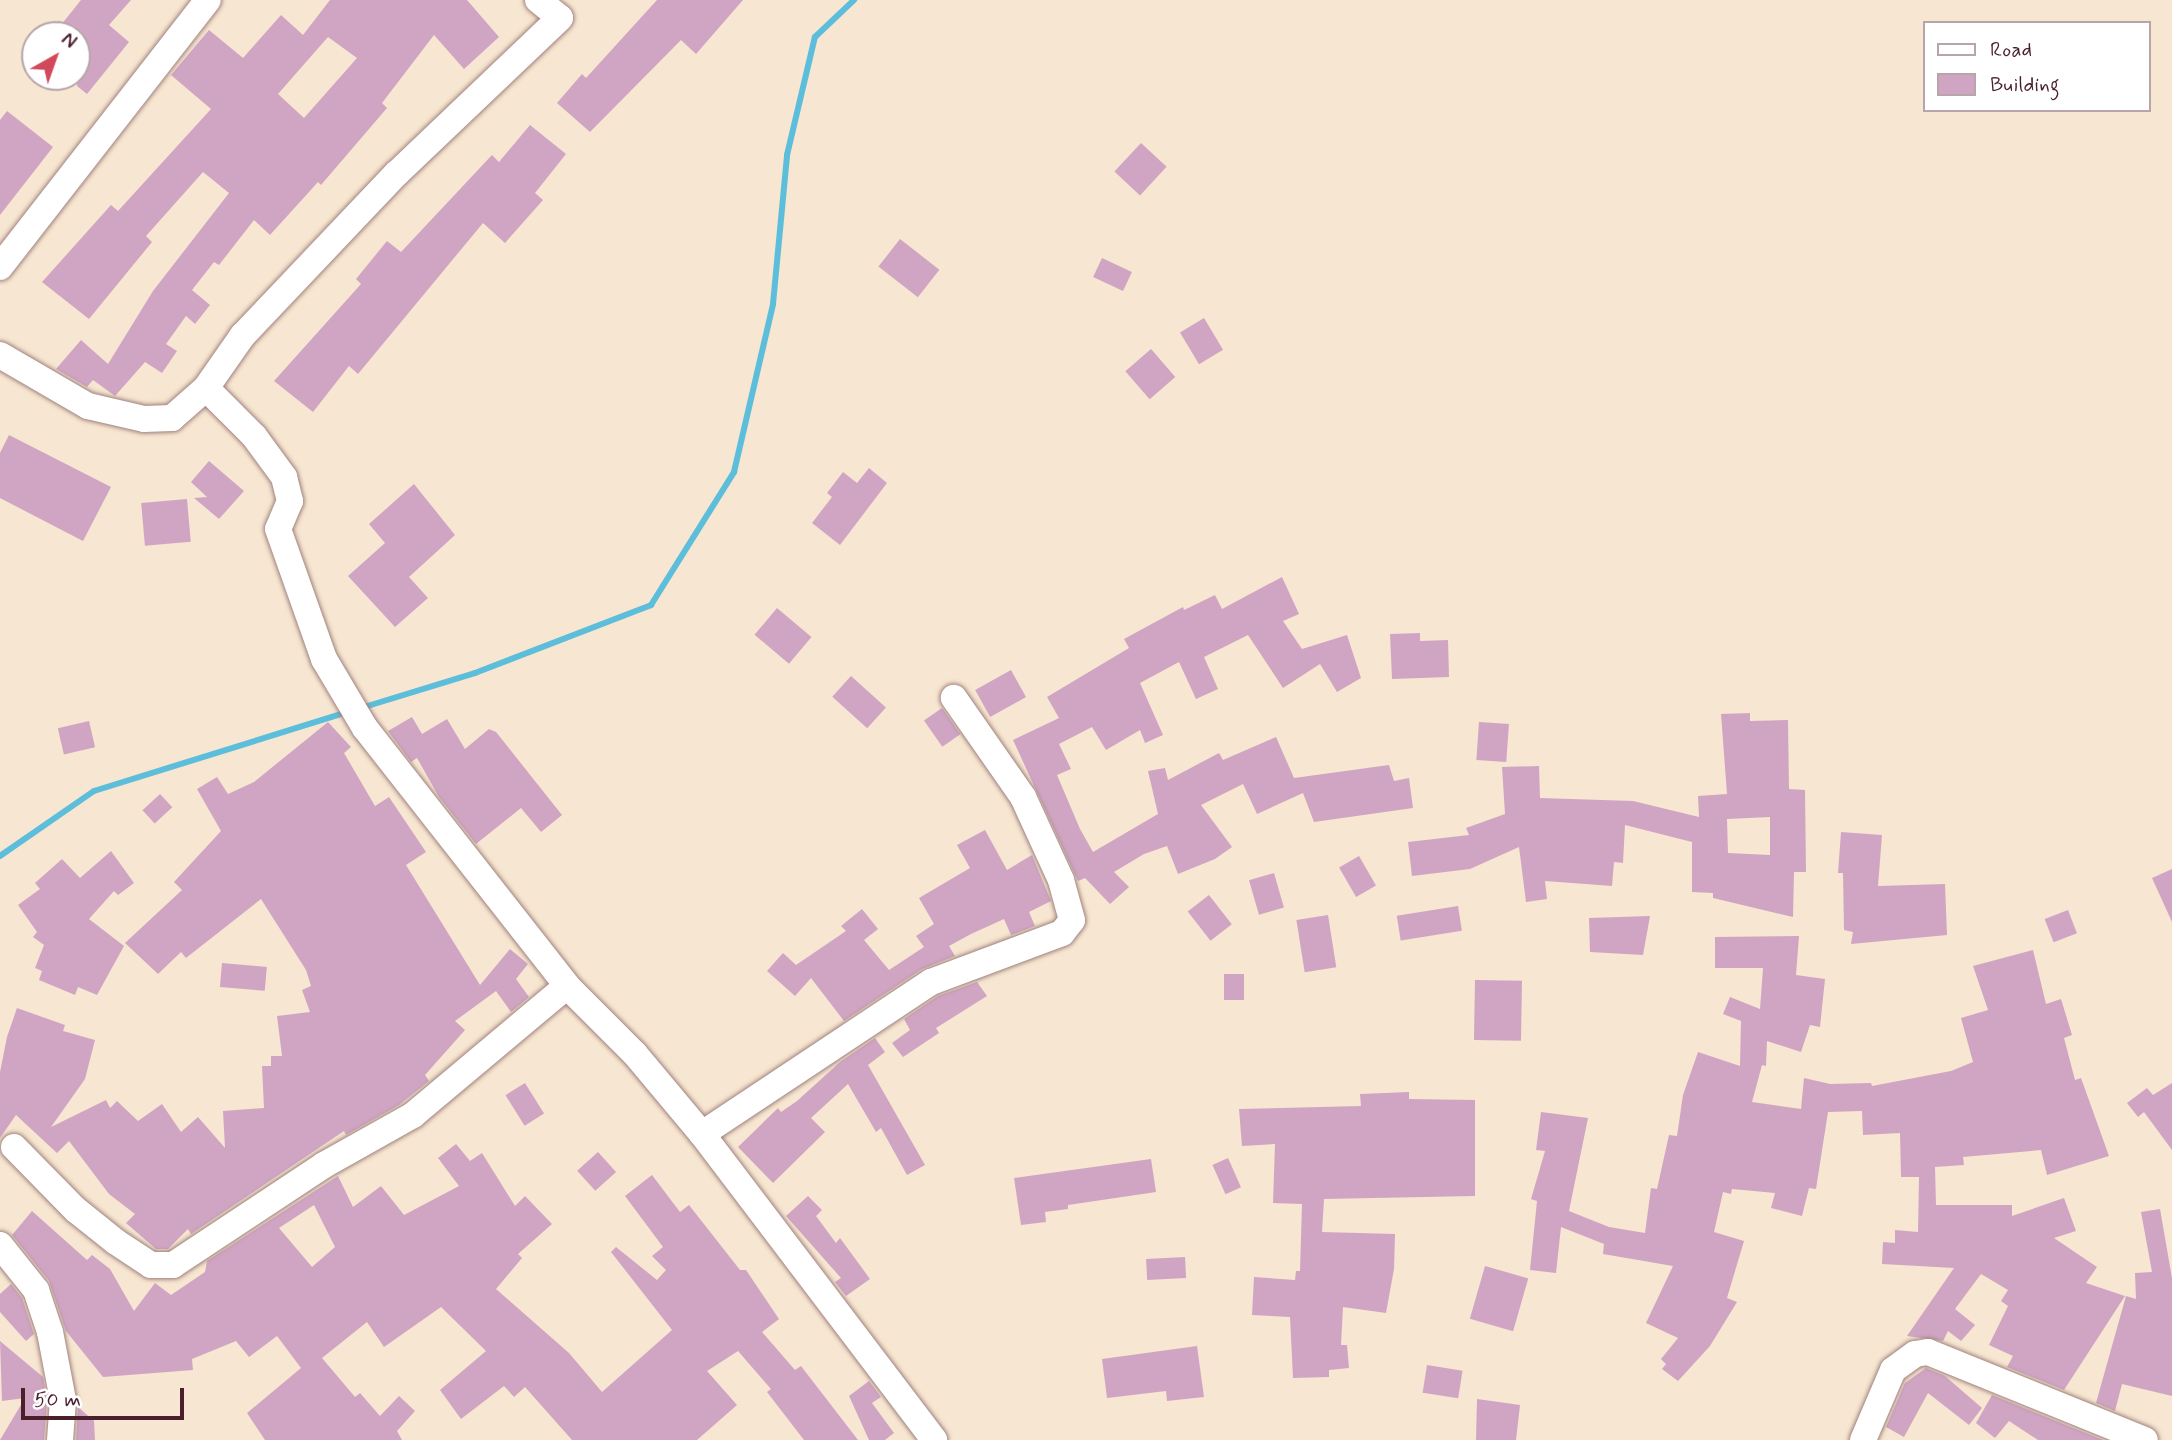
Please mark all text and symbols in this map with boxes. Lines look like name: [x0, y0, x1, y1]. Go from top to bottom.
north arrow: [21, 21, 91, 91]
legend: [1924, 21, 2151, 112]
text: N: [56, 27, 81, 55]
text: Road: [1990, 36, 2032, 64]
text: Building: [1990, 71, 2060, 99]
scale bar: [24, 1374, 187, 1418]
text: 50 m: [34, 1386, 81, 1414]

